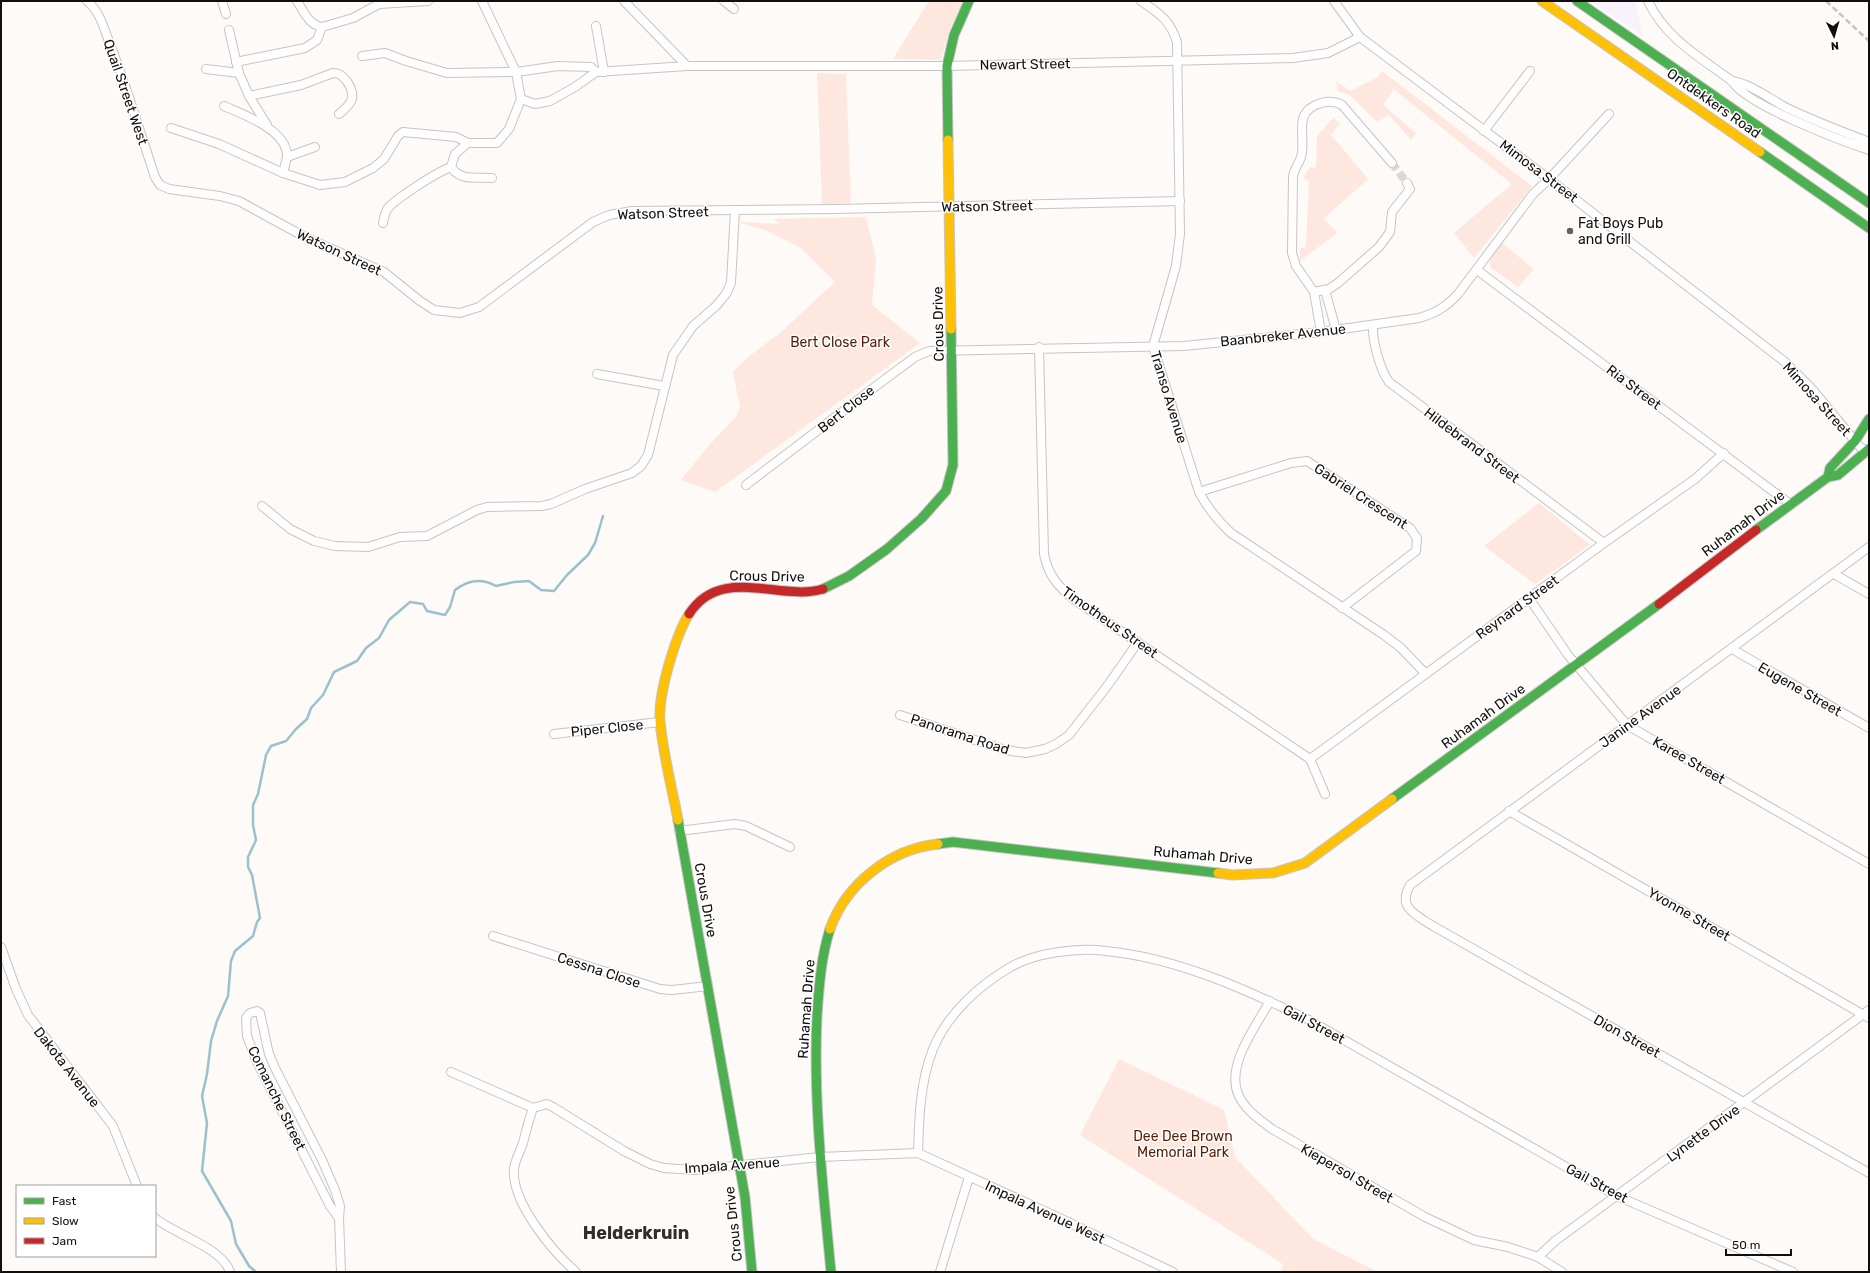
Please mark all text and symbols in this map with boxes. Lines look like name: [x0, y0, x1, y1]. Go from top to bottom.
north arrow: [1814, 16, 1854, 56]
street label: Quail Street West: [99, 37, 152, 148]
text: N: [1830, 39, 1839, 52]
street label: Newart Street: [979, 55, 1071, 74]
street label: Ontdekkers Road: [1664, 65, 1764, 142]
street label: Mimosa Street: [1496, 136, 1582, 207]
street label: Watson Street: [941, 197, 1033, 216]
street label: Watson Street: [617, 203, 710, 224]
place label: Fat Boys Pub and Grill: [1578, 215, 1663, 248]
street label: Watson Street: [294, 225, 384, 280]
marker: Fat Boys Pub and Grill: [1565, 226, 1575, 236]
street label: Crous Drive: [929, 286, 948, 362]
street label: Baanbreker Avenue: [1219, 320, 1347, 351]
park label: Bert Close Park: [790, 334, 891, 351]
street label: Transo Avenue: [1146, 349, 1191, 446]
street label: Mimosa Street: [1779, 359, 1855, 440]
street label: Ria Street: [1603, 361, 1665, 414]
street label: Bert Close: [815, 382, 878, 437]
street label: Hildebrand Street: [1421, 404, 1523, 487]
street label: Gabriel Crescent: [1311, 460, 1411, 533]
street label: Ruhamah Drive: [1698, 487, 1788, 560]
street label: Crous Drive: [729, 567, 805, 586]
street label: Reynard Street: [1473, 571, 1562, 643]
street label: Timotheus Street: [1058, 583, 1161, 662]
street label: Eugene Street: [1755, 659, 1845, 720]
street label: Ruhamah Drive: [1438, 680, 1529, 753]
street label: Janine Avenue: [1596, 681, 1685, 752]
street label: Panorama Road: [908, 711, 1011, 758]
street label: Piper Close: [570, 716, 644, 741]
street label: Karee Street: [1650, 733, 1728, 788]
street label: Ruhamah Drive: [1153, 843, 1254, 868]
street label: Crous Drive: [691, 862, 720, 939]
street label: Yvonne Street: [1644, 884, 1734, 945]
street label: Cessna Close: [555, 949, 643, 992]
street label: Ruhamah Drive: [795, 959, 818, 1059]
street label: Gail Street: [1280, 1001, 1348, 1048]
street label: Dion Street: [1591, 1011, 1663, 1062]
street label: Dakota Avenue: [30, 1024, 103, 1111]
street label: Comanche Street: [244, 1043, 309, 1154]
street label: Lynette Drive: [1663, 1101, 1743, 1166]
park label: Dee Dee Brown Memorial Park: [1133, 1128, 1233, 1161]
street label: Kiepersol Street: [1298, 1140, 1396, 1207]
street label: Impala Avenue: [684, 1154, 780, 1177]
street label: Gail Street: [1563, 1160, 1631, 1207]
street label: Impala Avenue West: [982, 1177, 1108, 1248]
legend: [16, 1185, 156, 1257]
street label: Crous Drive: [721, 1185, 746, 1262]
text: Fast: [52, 1194, 76, 1208]
text: Slow: [52, 1214, 79, 1228]
district label: Helderkruin: [583, 1222, 689, 1244]
scale bar: [1726, 1231, 1791, 1257]
text: Jam: [52, 1234, 77, 1248]
text: 50 m: [1732, 1238, 1760, 1252]

